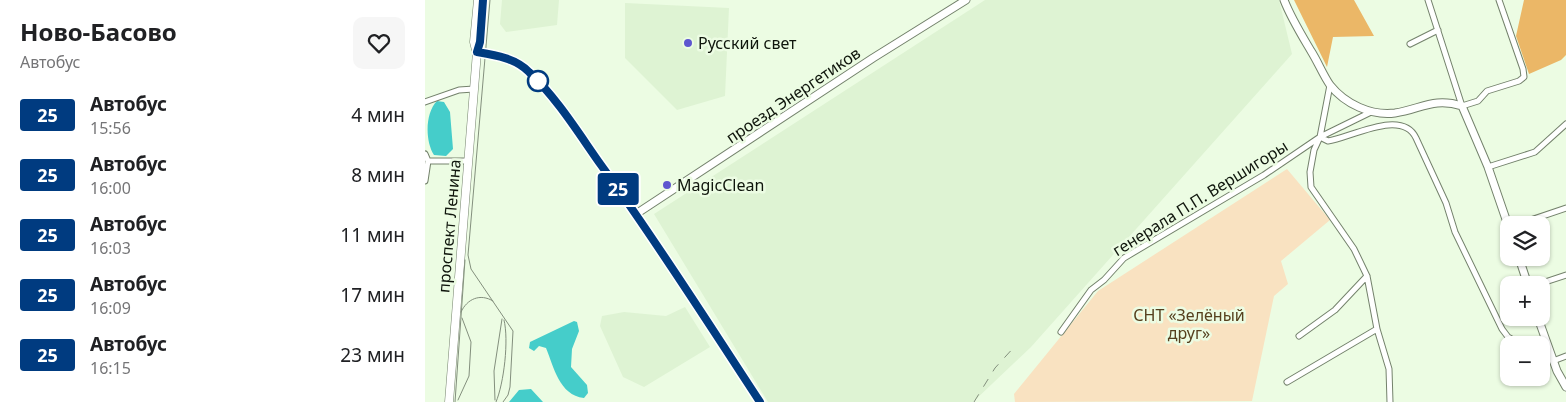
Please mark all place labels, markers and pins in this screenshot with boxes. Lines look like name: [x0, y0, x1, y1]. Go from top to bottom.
place label: Русский свет: [698, 32, 797, 54]
marker: Русский свет: [682, 37, 694, 49]
unlabelled marker: [527, 70, 549, 92]
place label: MagicClean: [677, 174, 764, 196]
marker: MagicClean: [661, 179, 673, 191]

